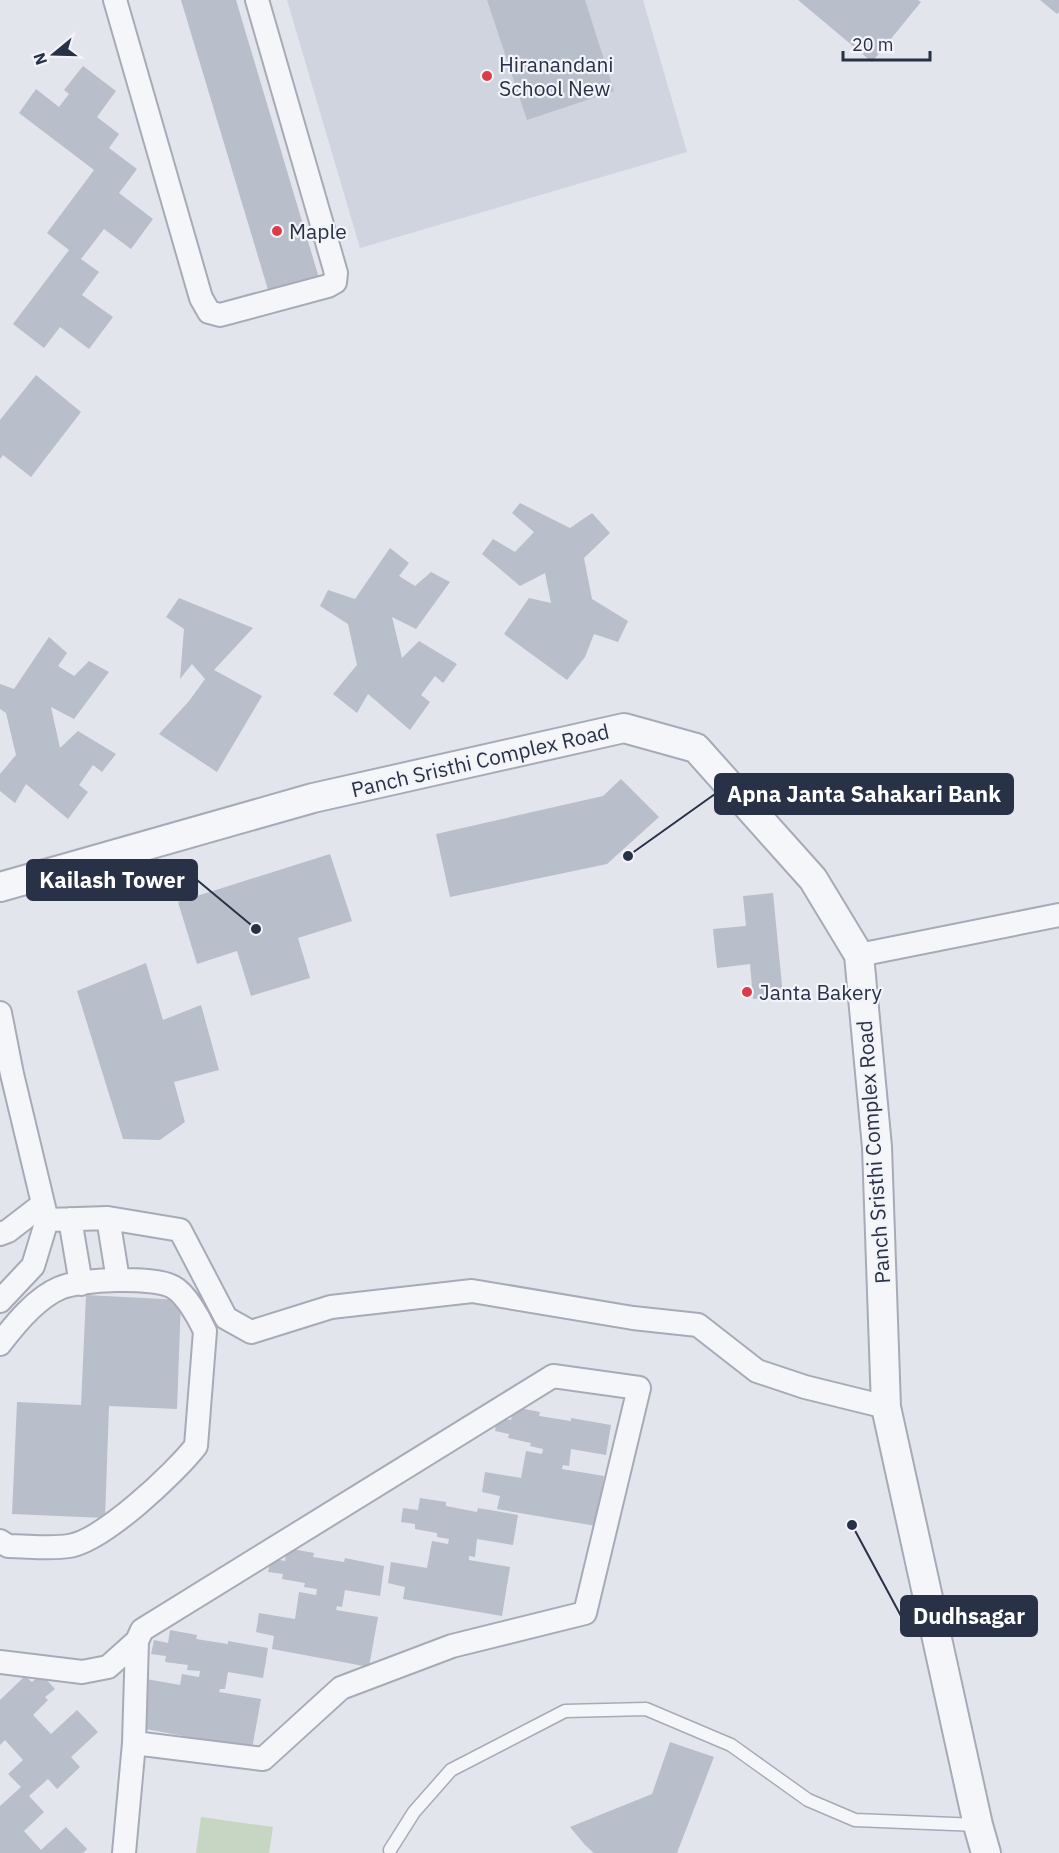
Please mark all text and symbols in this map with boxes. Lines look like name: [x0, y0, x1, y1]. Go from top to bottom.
north arrow: [24, 24, 84, 84]
scale bar: [843, 24, 930, 62]
text: 20 m: [852, 33, 894, 56]
text: N: [28, 50, 51, 68]
place label: Hiranandani School New: [499, 50, 614, 102]
marker: Hiranandani School New: [480, 69, 494, 83]
place label: Maple: [289, 217, 347, 245]
marker: Maple: [270, 224, 284, 238]
street label: Panch Sristhi Complex Road: [348, 717, 612, 803]
callout: Apna Janta Sahakari Bank: [715, 774, 1013, 814]
text: Apna Janta Sahakari Bank: [727, 779, 1001, 808]
callout: Kailash Tower: [27, 860, 197, 900]
text: Kailash Tower: [39, 865, 185, 894]
place label: Janta Bakery: [759, 978, 882, 1006]
marker: Janta Bakery: [740, 985, 754, 999]
street label: Panch Sristhi Complex Road: [850, 1019, 896, 1285]
callout: Dudhsagar: [901, 1596, 1037, 1636]
text: Dudhsagar: [913, 1601, 1025, 1630]

